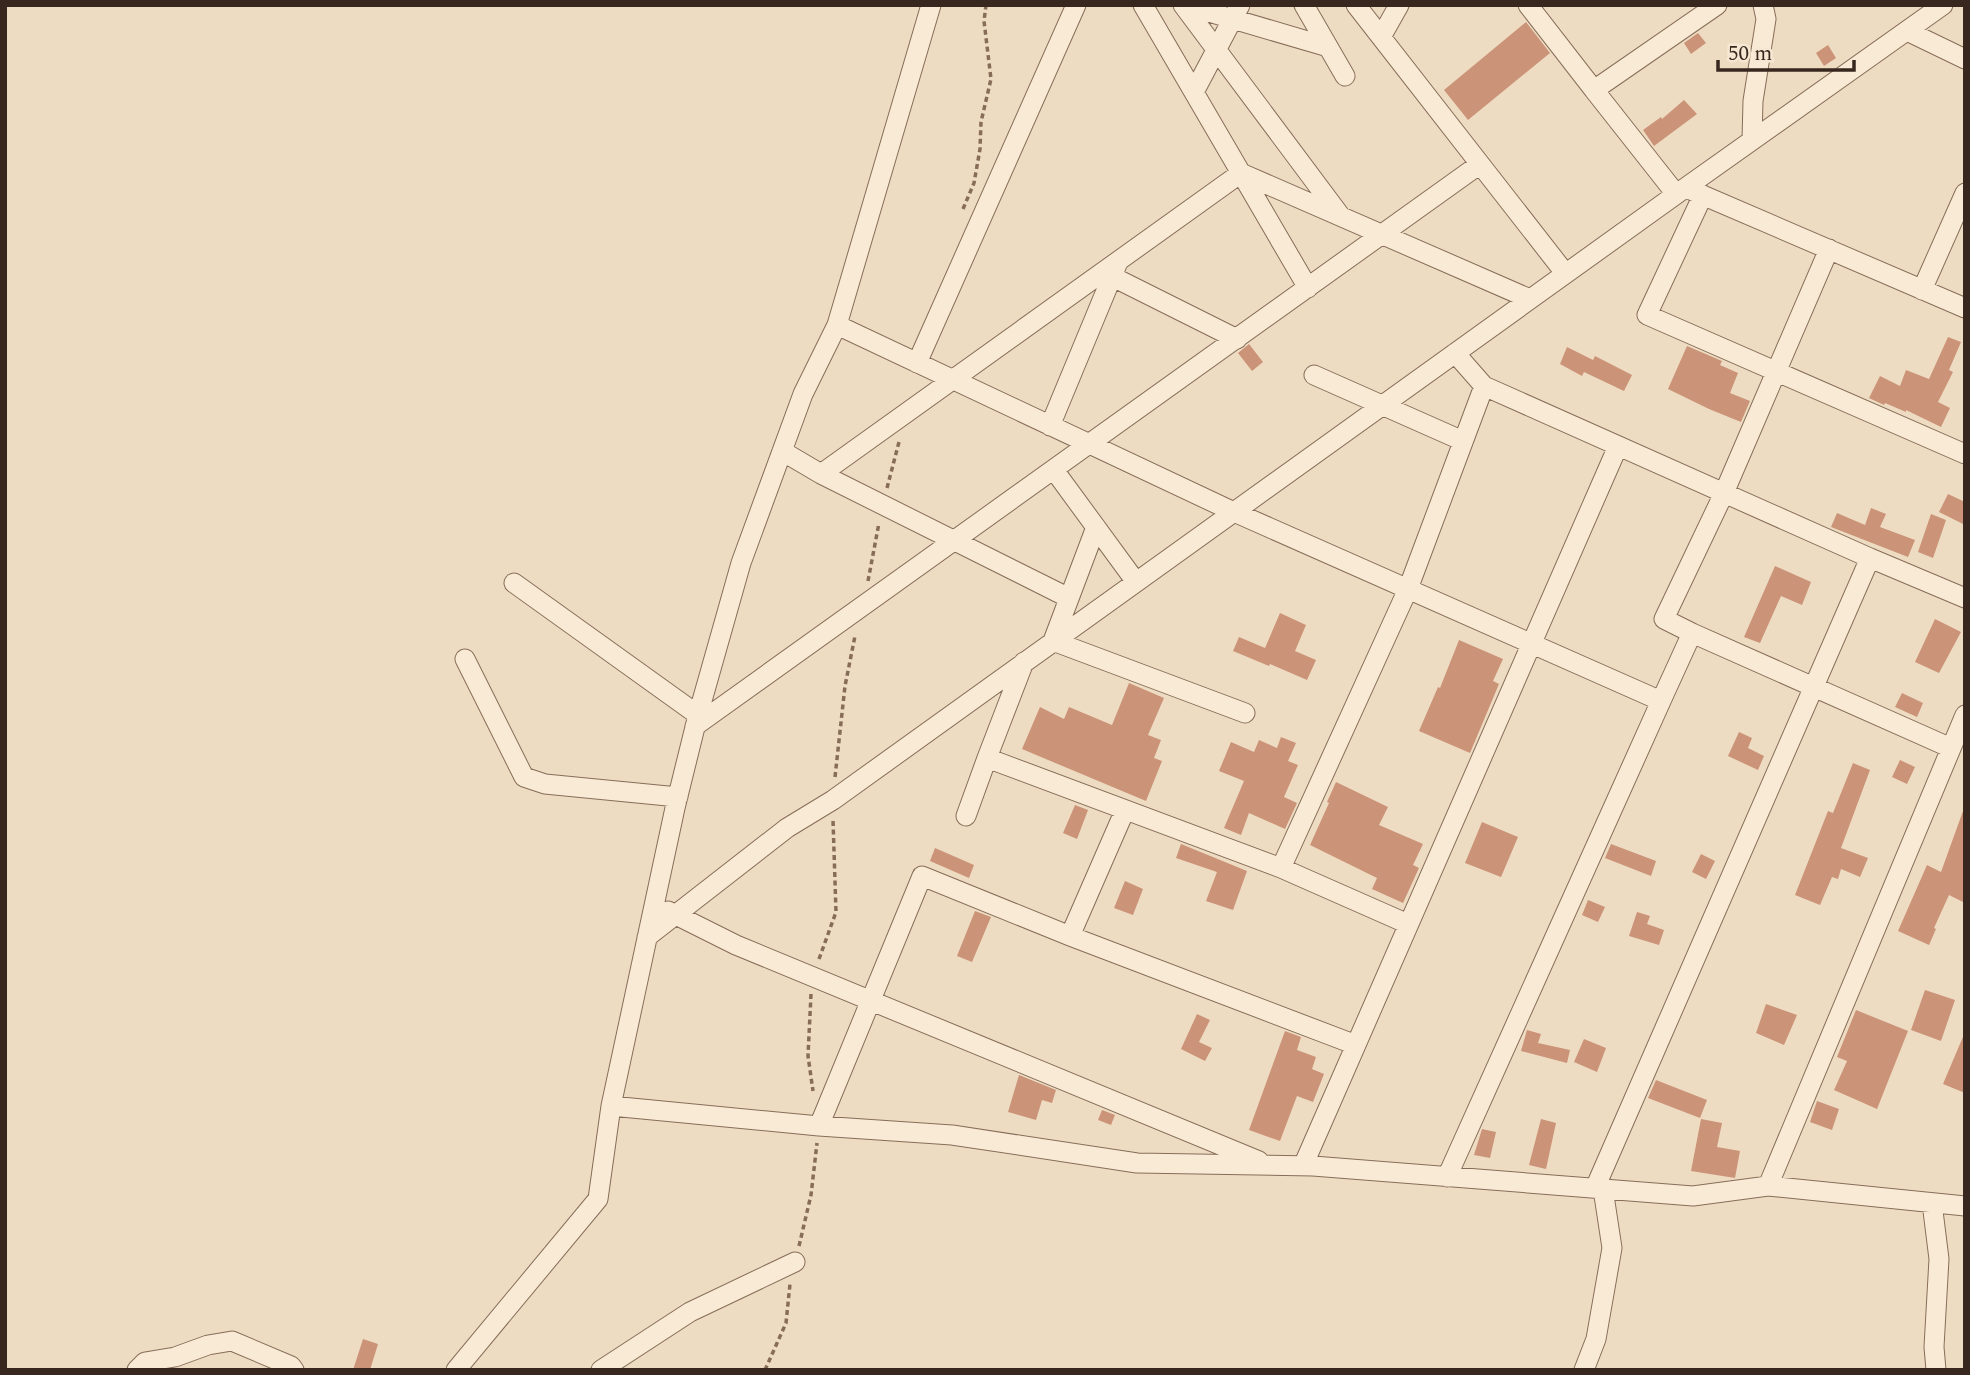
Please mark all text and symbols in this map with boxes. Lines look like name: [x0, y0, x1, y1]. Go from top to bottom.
scale bar: [1718, 28, 1854, 72]
text: 50 m: [1728, 38, 1772, 70]

